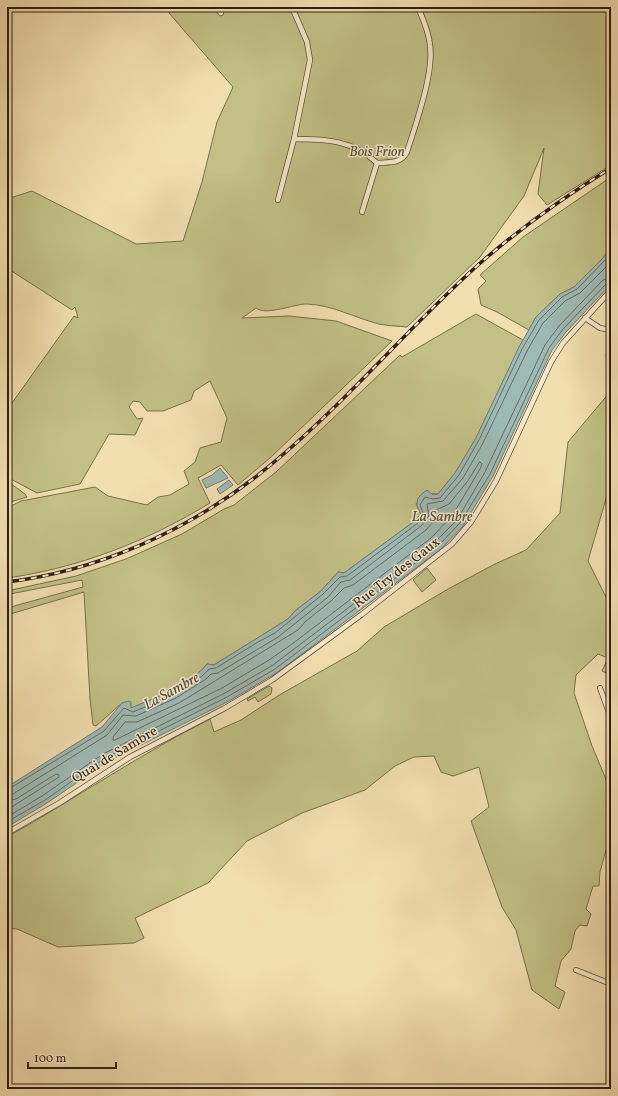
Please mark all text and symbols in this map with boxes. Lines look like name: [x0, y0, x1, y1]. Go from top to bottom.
park label: Bois Frion: [349, 143, 405, 162]
water label: La Sambre: [412, 507, 473, 528]
street label: Rue Try des Gaux: [350, 533, 444, 613]
water label: La Sambre: [140, 668, 204, 716]
street label: Quai de Sambre: [69, 722, 162, 788]
scale bar: [28, 1044, 116, 1070]
text: 100 m: [34, 1051, 67, 1067]

